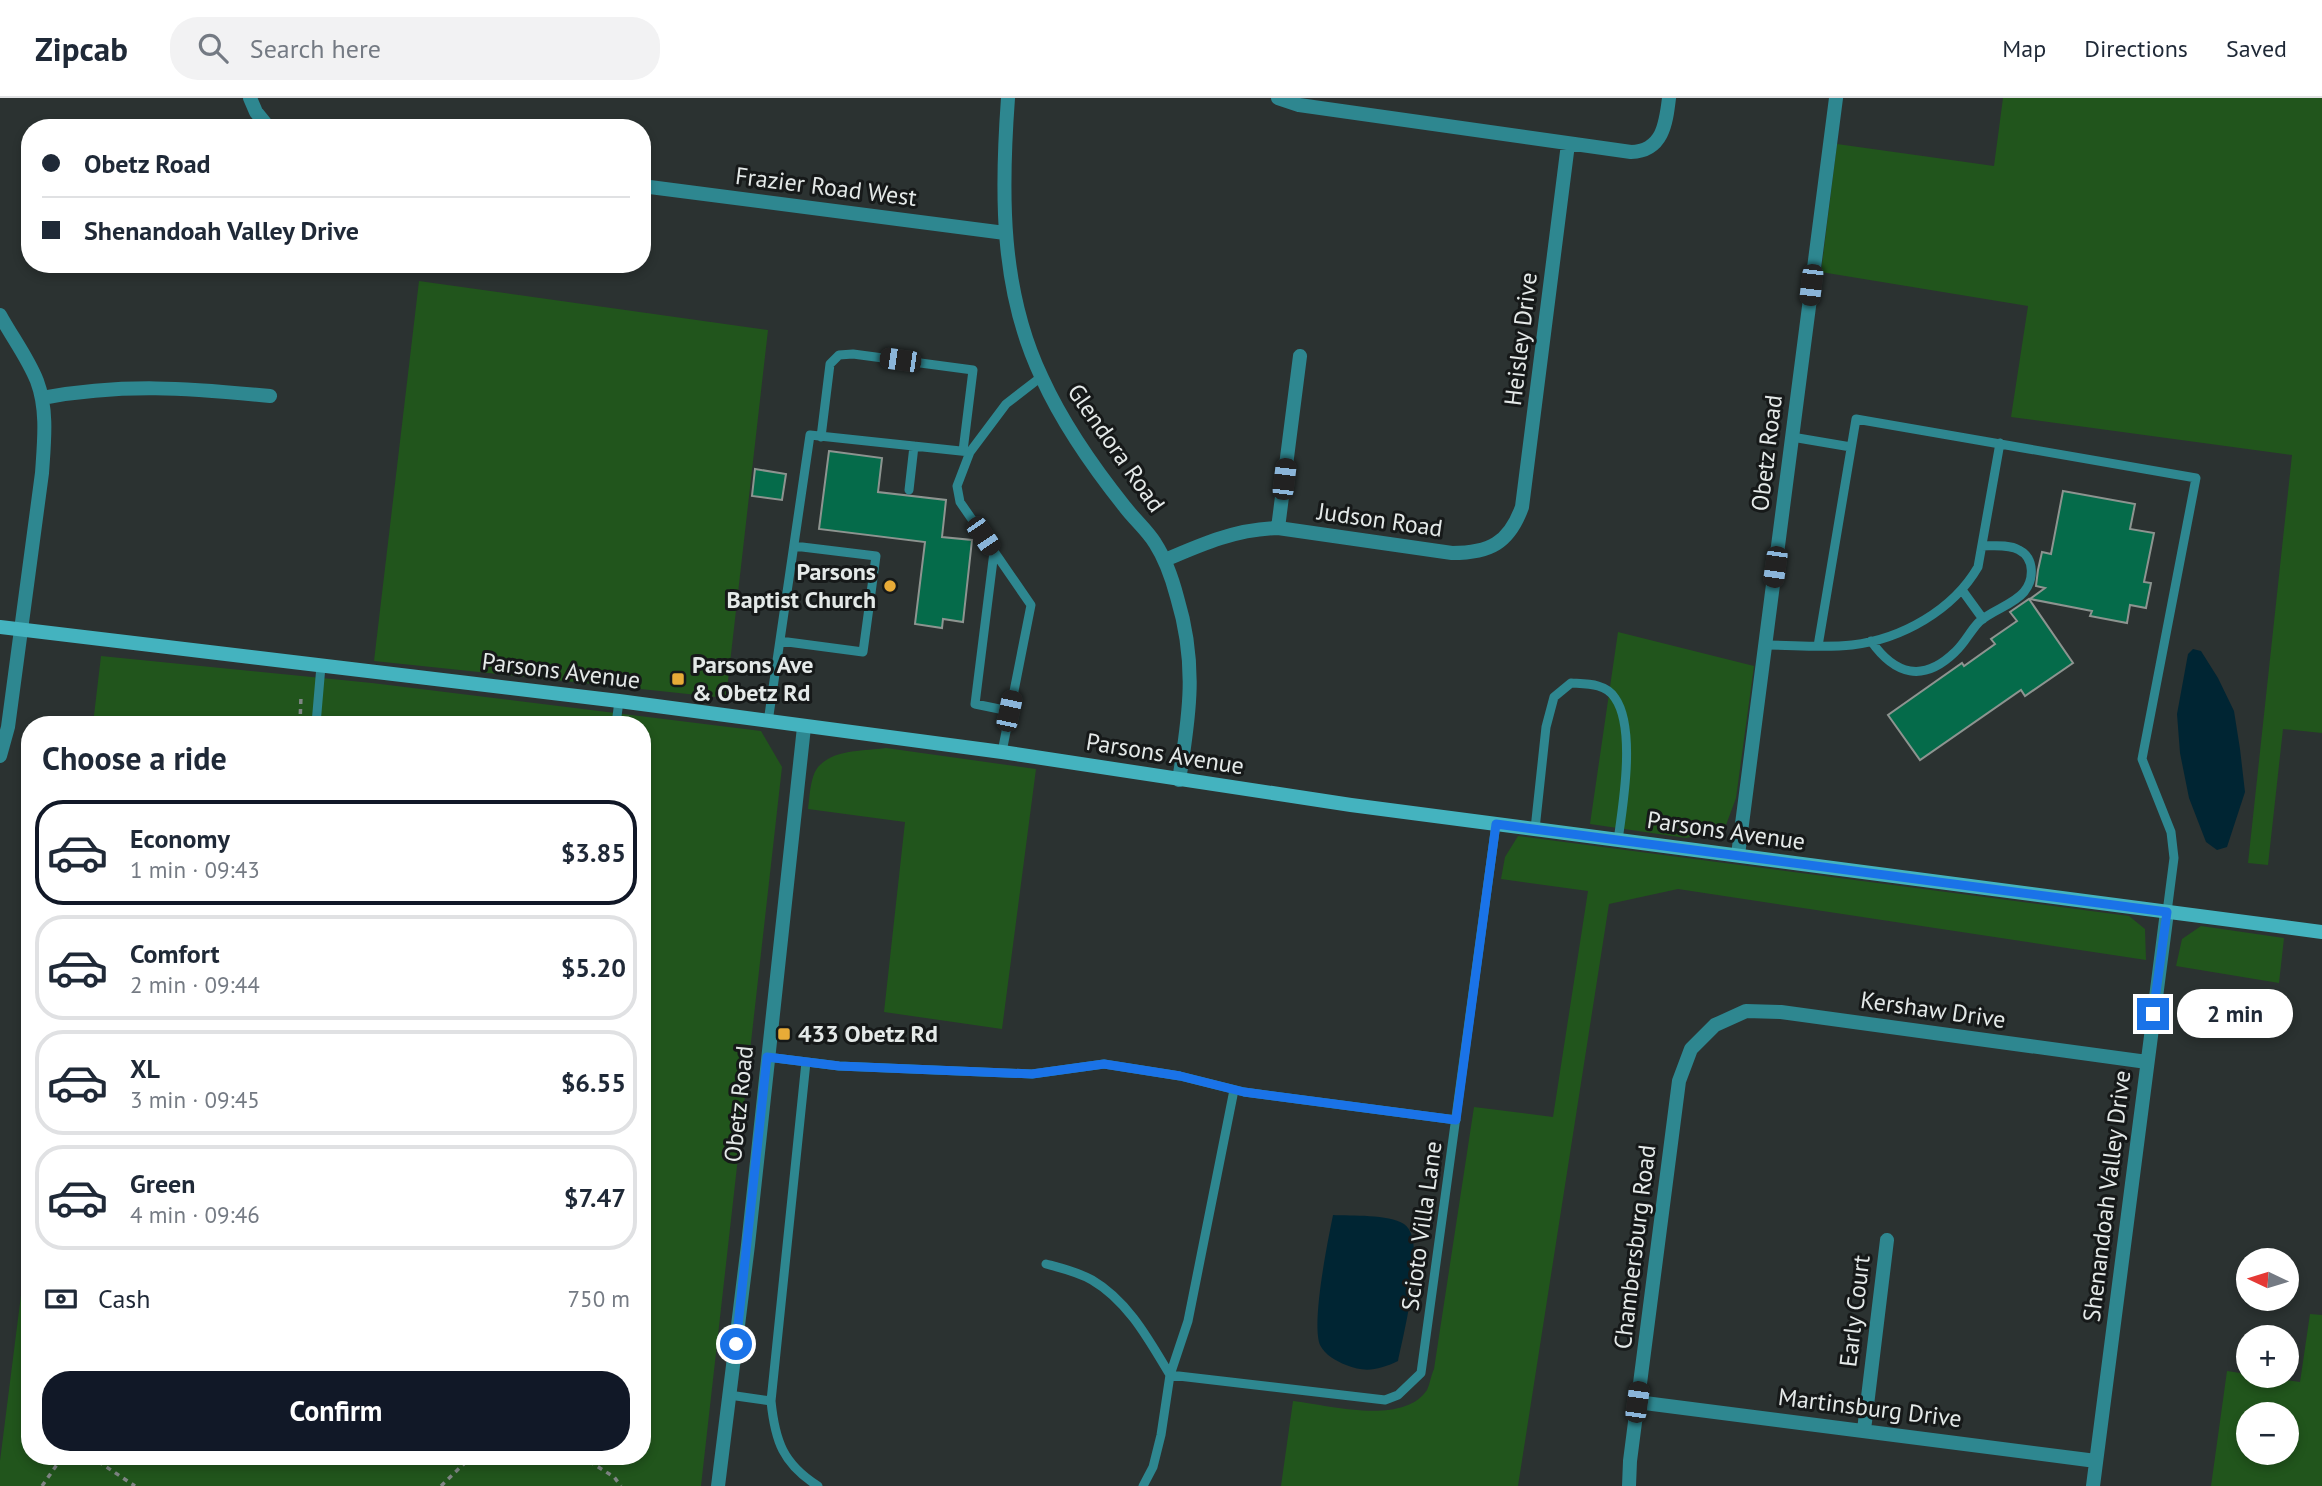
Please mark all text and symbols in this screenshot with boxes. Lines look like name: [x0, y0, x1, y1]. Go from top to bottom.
search box: [170, 17, 660, 80]
text: Zipcab: [35, 27, 128, 70]
icon: search: [194, 29, 232, 67]
text: Search here: [250, 32, 381, 65]
text: Map: [2002, 33, 2046, 64]
text: Directions: [2084, 33, 2188, 64]
text: Saved: [2226, 33, 2287, 64]
text: Obetz Road: [84, 147, 211, 180]
street label: Frazier Road West: [734, 160, 918, 213]
text: Shenandoah Valley Drive: [84, 214, 359, 247]
car: [1799, 263, 1824, 307]
street label: Heisley Drive: [1497, 271, 1544, 407]
car: [878, 347, 923, 373]
street label: Glendora Road: [1061, 377, 1172, 518]
street label: Obetz Road: [1744, 393, 1789, 513]
car: [1272, 457, 1297, 501]
street label: Judson Road: [1314, 495, 1445, 544]
car: [963, 513, 1004, 559]
car: [1762, 545, 1789, 589]
place label: Parsons Baptist Church: [727, 556, 876, 615]
marker: Parsons Baptist Church: [882, 578, 898, 594]
street label: Parsons Avenue: [480, 645, 642, 696]
place label: Parsons Ave & Obetz Rd: [692, 649, 813, 708]
marker: Parsons Ave & Obetz Rd: [670, 671, 686, 687]
car: [995, 688, 1024, 734]
street label: Parsons Avenue: [1084, 726, 1246, 781]
text: Choose a ride: [42, 737, 227, 779]
street label: Parsons Avenue: [1645, 804, 1807, 857]
icon: car: [46, 821, 109, 884]
text: Economy: [130, 822, 230, 855]
text: $3.85: [561, 836, 626, 869]
text: 1 min · 09:43: [130, 855, 260, 884]
icon: car: [46, 936, 109, 999]
text: Comfort: [130, 937, 220, 970]
text: $5.20: [561, 951, 626, 984]
text: 2 min · 09:44: [130, 970, 260, 999]
street label: Kershaw Drive: [1859, 984, 2008, 1035]
callout: 2 min: [2178, 990, 2293, 1038]
route end: [2137, 998, 2169, 1030]
text: 2 min: [2207, 999, 2263, 1028]
place label: 433 Obetz Rd: [798, 1018, 938, 1049]
marker: 433 Obetz Rd: [776, 1026, 792, 1042]
street label: Obetz Road: [717, 1044, 760, 1164]
icon: car: [46, 1051, 109, 1114]
text: XL: [130, 1052, 160, 1085]
text: $6.55: [561, 1066, 626, 1099]
street label: Shenandoah Valley Drive: [2076, 1068, 2137, 1324]
text: 3 min · 09:45: [130, 1085, 260, 1114]
street label: Scioto Villa Lane: [1394, 1139, 1449, 1313]
street label: Chambersburg Road: [1607, 1143, 1662, 1351]
icon: car: [46, 1166, 109, 1229]
text: Green: [130, 1167, 195, 1200]
text: $7.47: [564, 1181, 626, 1214]
text: 4 min · 09:46: [130, 1200, 260, 1229]
north arrow: [2236, 1248, 2300, 1311]
map controls: [2236, 1248, 2299, 1465]
street label: Early Court: [1832, 1253, 1877, 1369]
icon: cash: [42, 1280, 80, 1318]
text: Cash: [98, 1282, 150, 1315]
text: 750 m: [568, 1284, 630, 1313]
button: +: [2236, 1325, 2299, 1388]
route start: [720, 1328, 752, 1360]
button: Confirm: [42, 1371, 630, 1451]
car: [1624, 1380, 1651, 1424]
street label: Martinsburg Drive: [1777, 1381, 1964, 1434]
button: −: [2236, 1402, 2299, 1465]

